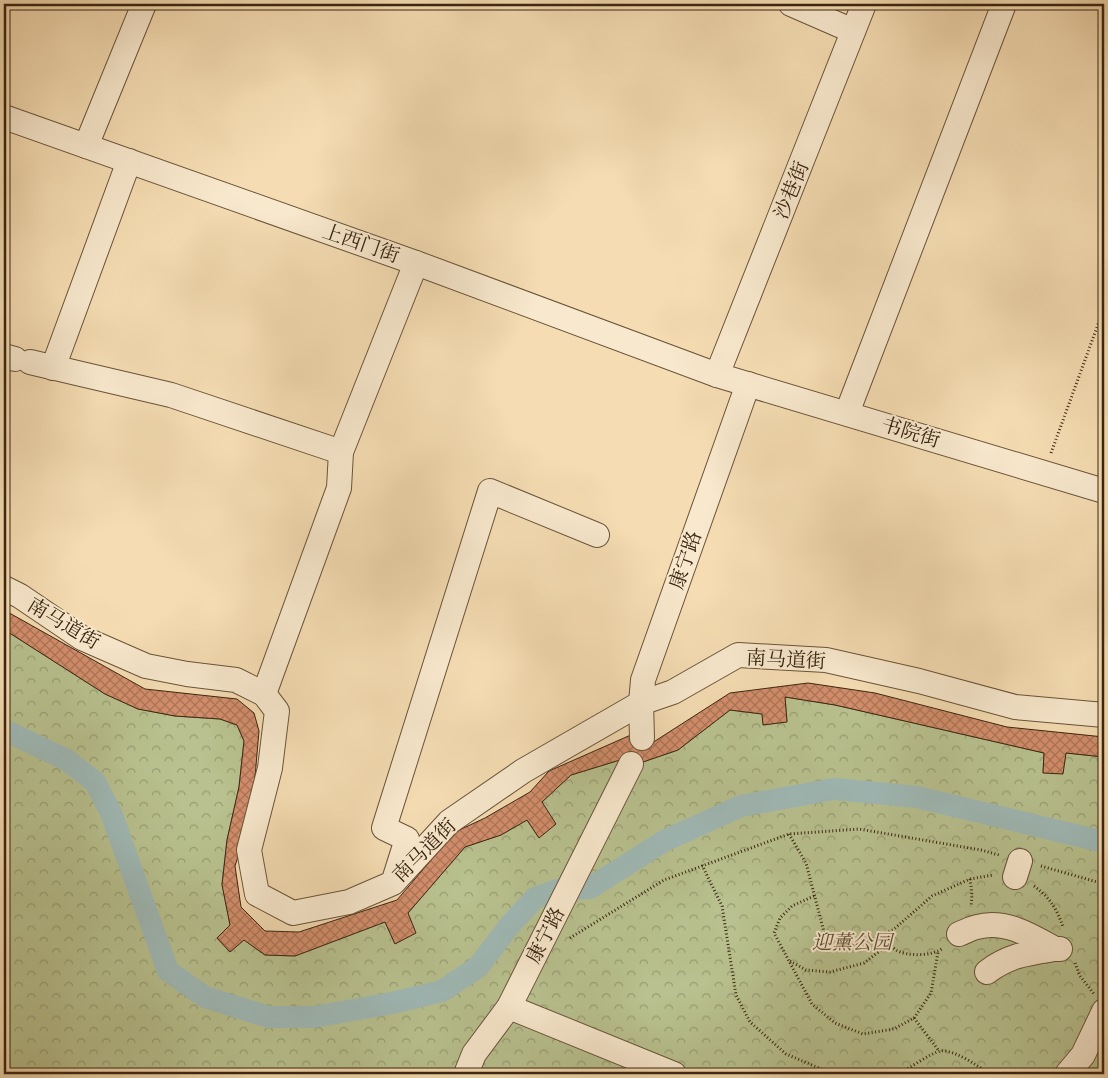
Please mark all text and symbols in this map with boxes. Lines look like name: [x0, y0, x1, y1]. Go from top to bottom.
street label: 沙巷街: [768, 157, 815, 223]
street label: 上西门街: [319, 218, 403, 269]
street label: 书院街: [878, 411, 943, 454]
street label: 康宁路: [663, 527, 708, 593]
street label: 南马道街: [23, 591, 105, 656]
street label: 南马道街: [745, 644, 827, 675]
street label: 南马道街: [387, 813, 462, 888]
street label: 康宁路: [520, 902, 571, 968]
park label: 迎薰公园: [812, 929, 895, 956]

